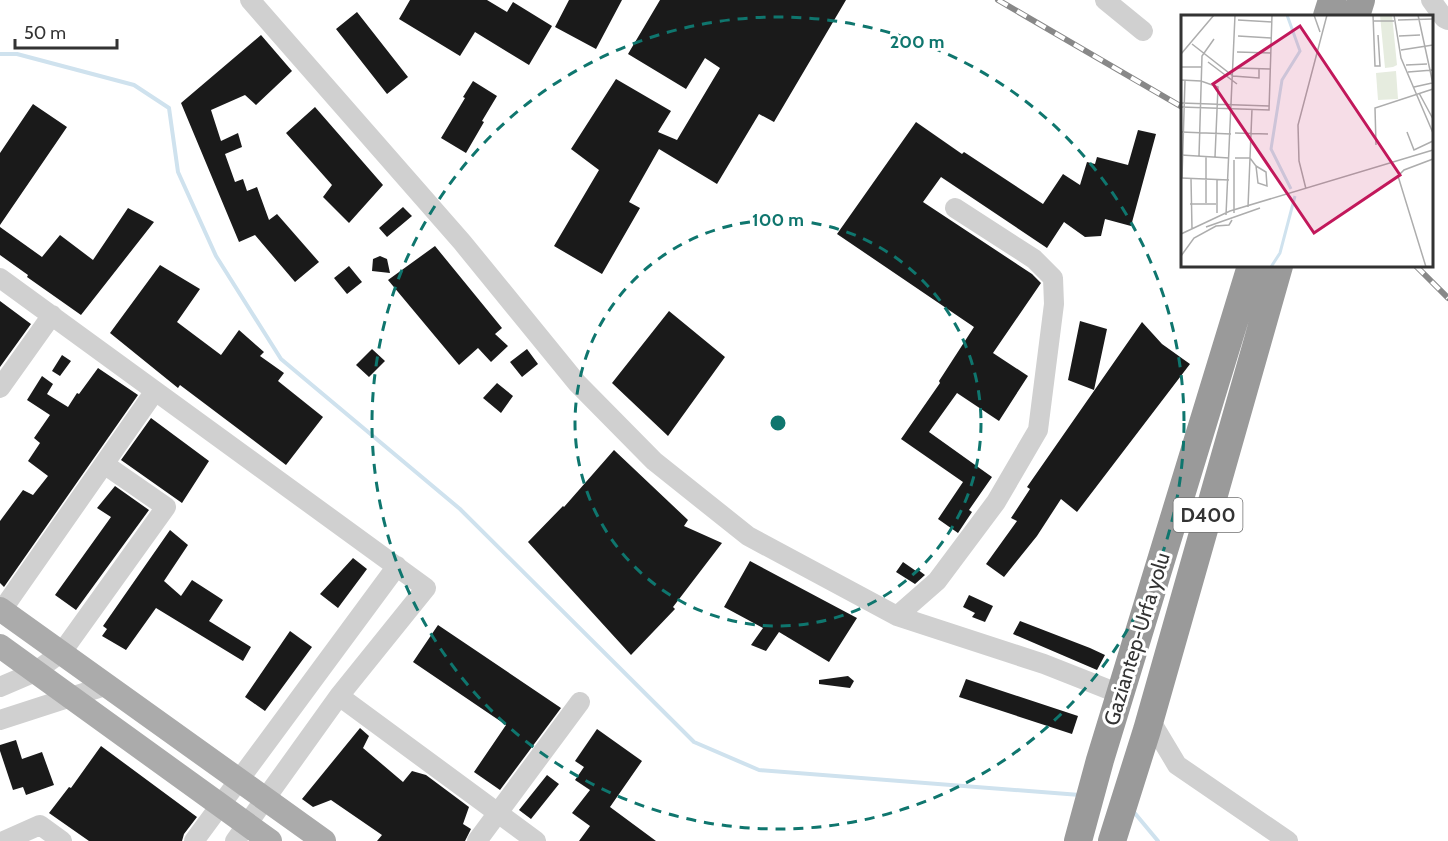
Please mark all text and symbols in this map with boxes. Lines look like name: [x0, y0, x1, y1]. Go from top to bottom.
scale bar: [15, 12, 117, 50]
inset map: [1181, 15, 1433, 267]
text: 50 m: [24, 22, 66, 44]
text: 200 m: [890, 31, 944, 53]
text: 100 m: [752, 209, 804, 231]
centre of rings: [768, 413, 788, 433]
road number: D400: [1174, 498, 1242, 532]
street label: Gaziantep-Urfa yolu: [1098, 549, 1175, 728]

